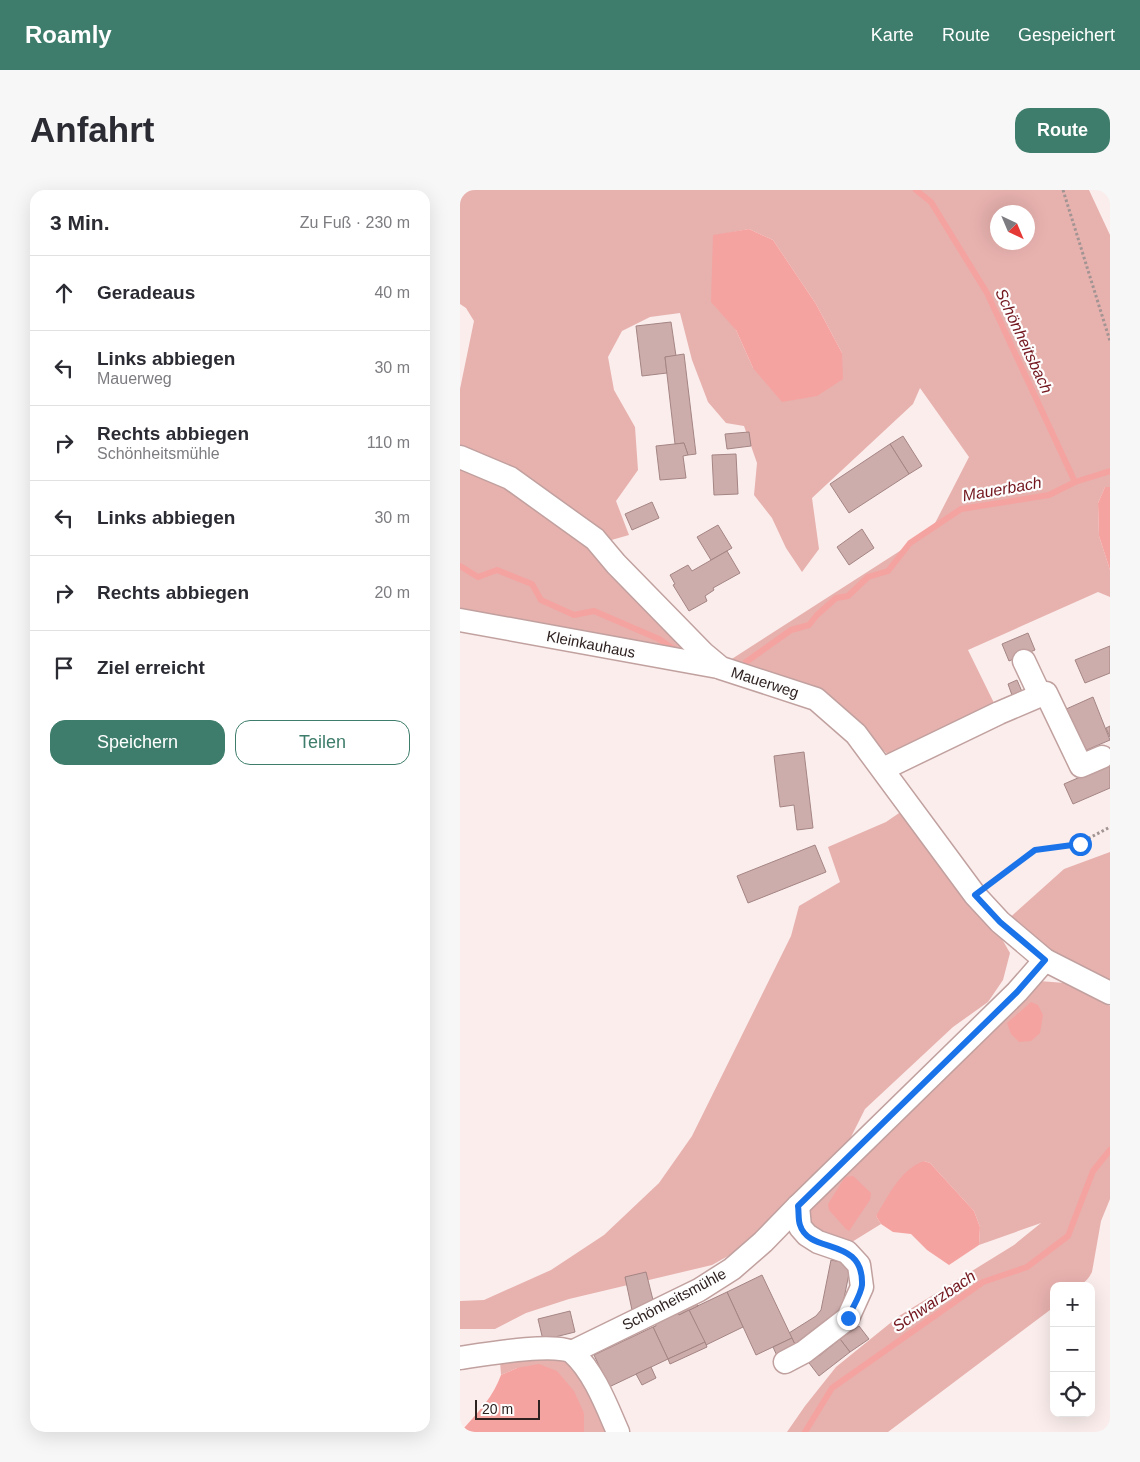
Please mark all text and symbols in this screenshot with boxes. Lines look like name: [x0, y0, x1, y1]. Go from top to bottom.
text: Roamly: [25, 21, 112, 48]
text: Karte: [871, 25, 914, 45]
text: Route: [942, 25, 990, 45]
text: Gespeichert: [1018, 25, 1115, 45]
button: Route: [1015, 108, 1110, 153]
text: Anfahrt: [30, 110, 154, 149]
north arrow: [990, 205, 1035, 250]
text: 3 Min.: [50, 211, 110, 234]
text: Zu Fuß · 230 m: [300, 214, 410, 231]
icon: ahead: [50, 279, 78, 307]
text: Geradeaus: [97, 282, 195, 303]
text: 40 m: [374, 284, 410, 301]
water label: Schönheitsbach: [992, 286, 1056, 396]
text: Links abbiegen: [97, 348, 235, 369]
icon: left: [50, 354, 78, 382]
text: 30 m: [374, 359, 410, 376]
text: Mauerweg: [97, 370, 172, 387]
text: Rechts abbiegen: [97, 423, 249, 444]
icon: right: [50, 429, 78, 457]
text: 110 m: [367, 434, 410, 451]
text: Schönheitsmühle: [97, 445, 220, 462]
water label: Mauerbach: [961, 474, 1043, 504]
icon: left: [50, 504, 78, 532]
text: Links abbiegen: [97, 507, 235, 528]
text: 30 m: [374, 509, 410, 526]
icon: right: [50, 579, 78, 607]
text: Rechts abbiegen: [97, 582, 249, 603]
text: 20 m: [374, 584, 410, 601]
street label: Kleinkauhaus: [545, 627, 637, 661]
icon: arrive: [50, 654, 78, 682]
text: Ziel erreicht: [97, 657, 205, 678]
street label: Mauerweg: [729, 663, 801, 701]
button: Speichern: [50, 720, 225, 765]
button: Teilen: [235, 720, 410, 765]
route start: [1069, 833, 1092, 856]
street label: Schönheitsmühle: [619, 1264, 729, 1334]
water label: Schwarzbach: [889, 1267, 979, 1335]
map controls: [1050, 1282, 1095, 1417]
button: +: [1050, 1282, 1095, 1327]
route end: [837, 1307, 860, 1330]
button: −: [1050, 1327, 1095, 1372]
button: locate: [1050, 1372, 1095, 1417]
scale bar: [475, 1397, 540, 1420]
text: 20 m: [482, 1401, 513, 1417]

